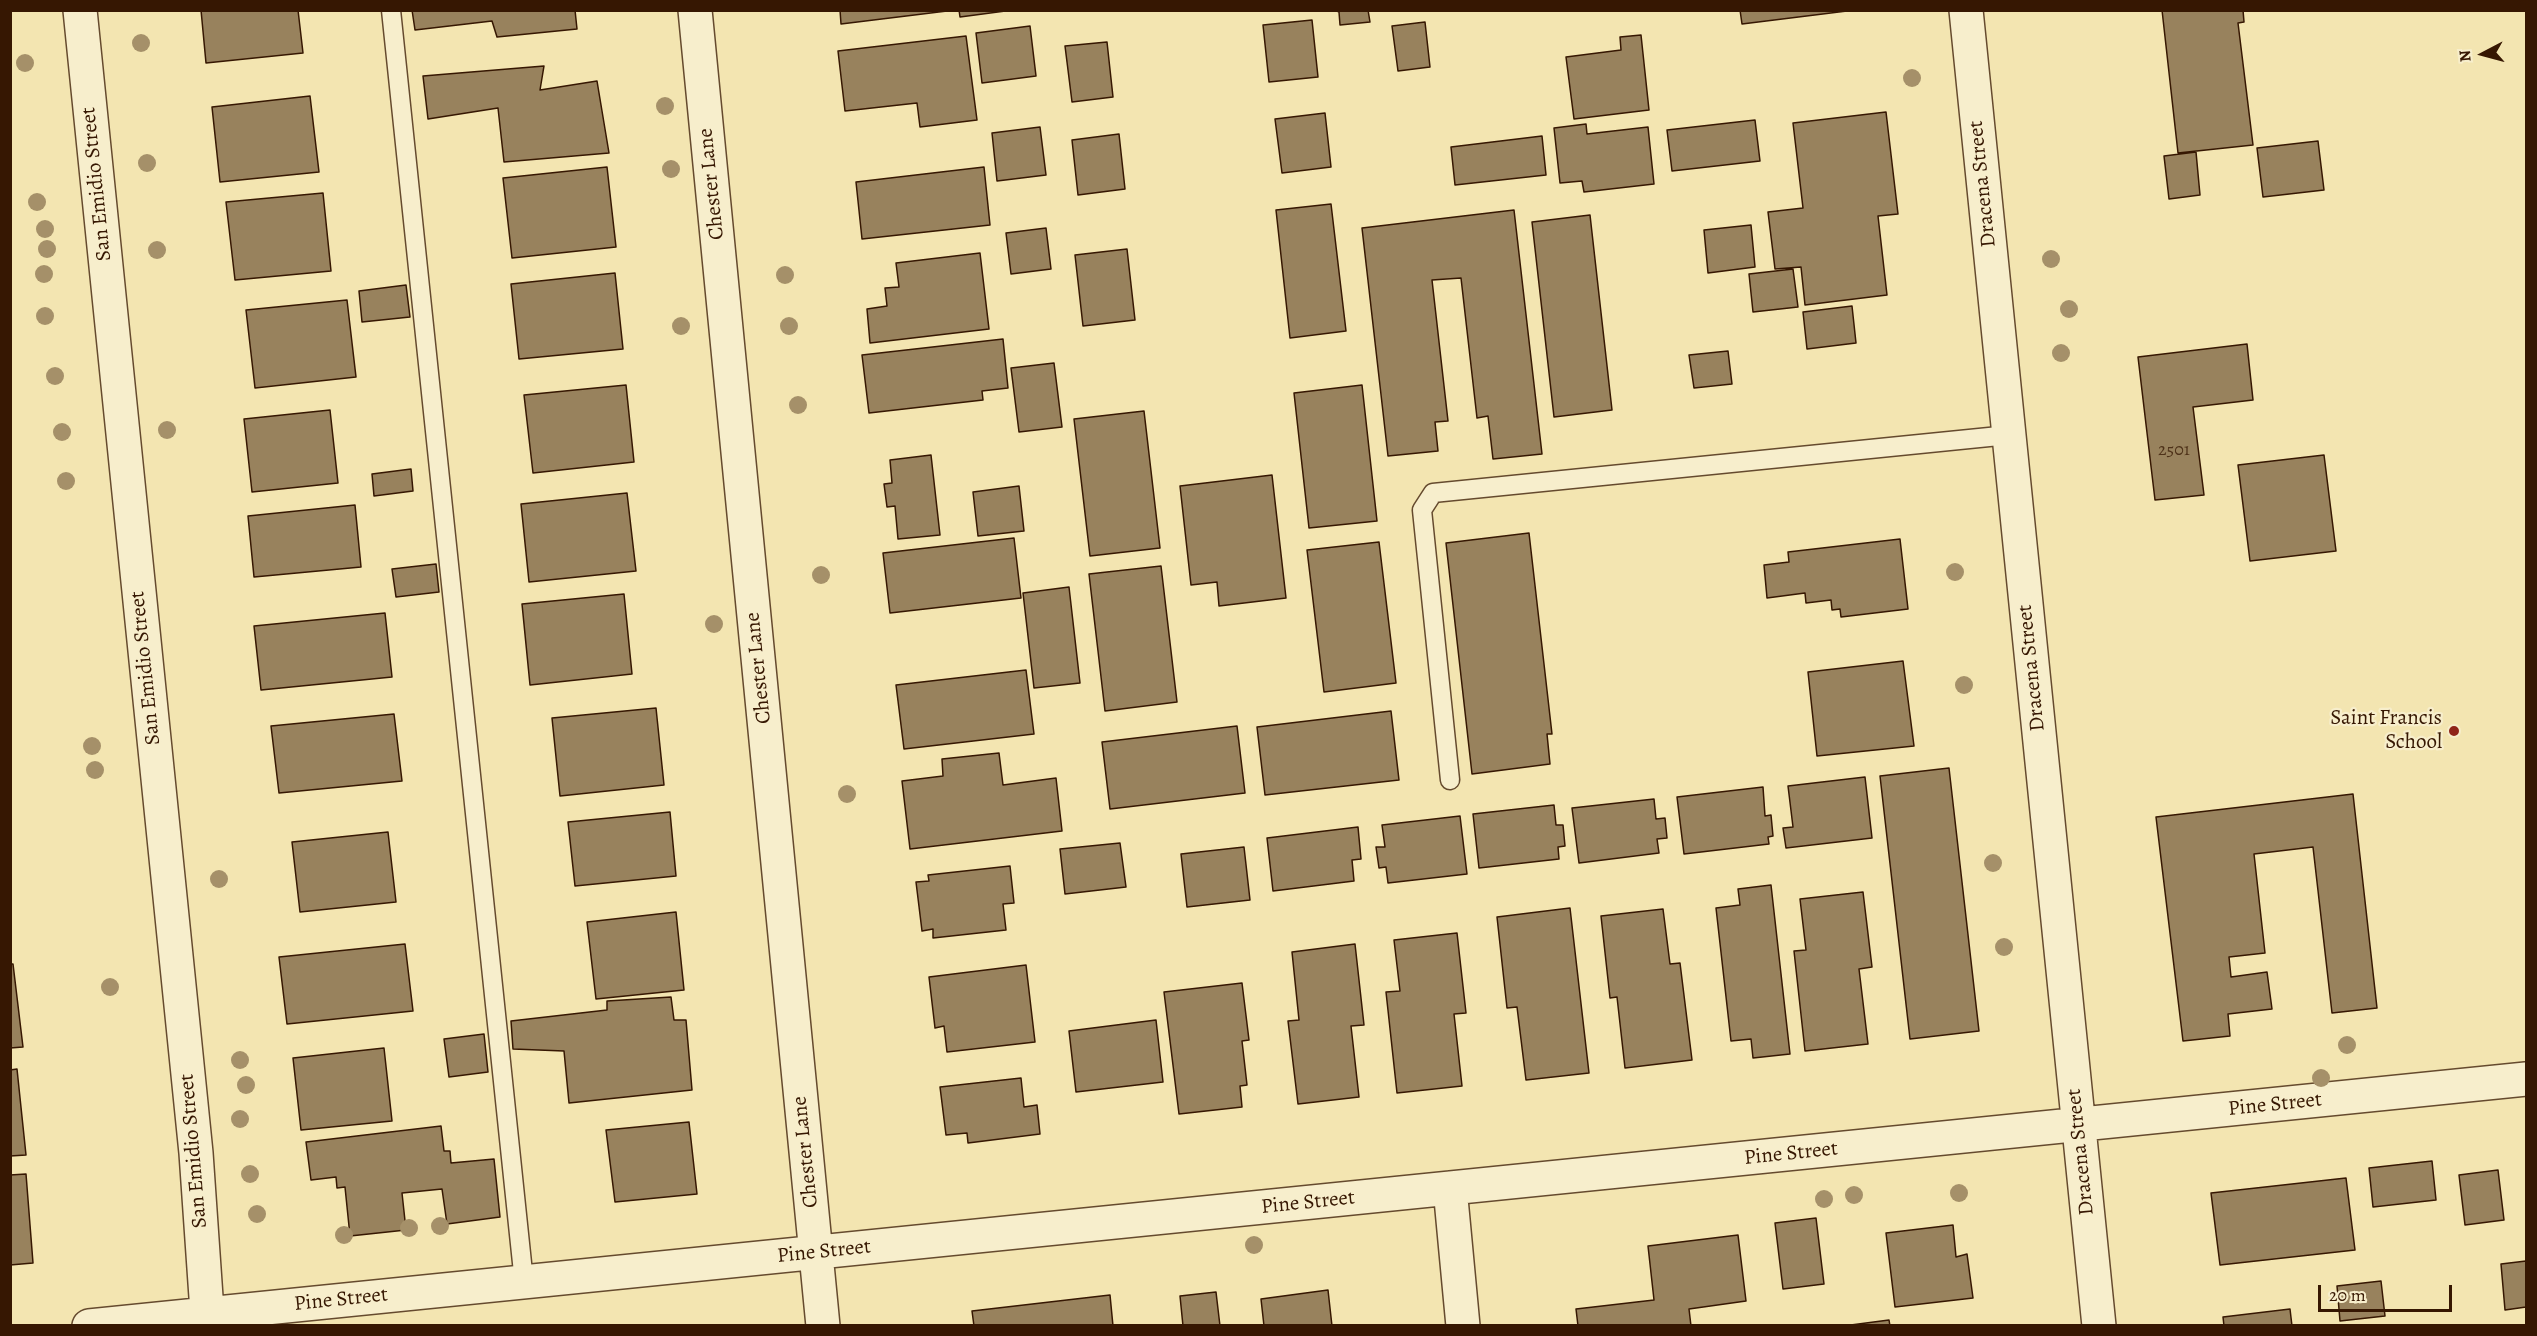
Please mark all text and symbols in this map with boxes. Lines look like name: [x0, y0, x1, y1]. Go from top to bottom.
north arrow: [2453, 24, 2513, 84]
text: N: [2454, 49, 2477, 63]
street label: San Emidio Street: [76, 106, 118, 262]
street label: Dracena Street: [1964, 119, 2002, 249]
street label: Chester Lane: [694, 127, 730, 241]
house number: 2501: [2158, 440, 2190, 462]
street label: San Emidio Street: [125, 590, 167, 746]
street label: Dracena Street: [2013, 603, 2051, 733]
street label: Chester Lane: [741, 611, 777, 725]
place label: Saint Francis School: [2330, 706, 2442, 756]
marker: Saint Francis School: [2447, 724, 2461, 738]
street label: San Emidio Street: [175, 1073, 213, 1229]
street label: Dracena Street: [2062, 1087, 2100, 1217]
street label: Pine Street: [2227, 1088, 2323, 1122]
street label: Chester Lane: [788, 1095, 824, 1209]
street label: Pine Street: [1743, 1137, 1839, 1171]
street label: Pine Street: [1260, 1186, 1356, 1220]
street label: Pine Street: [776, 1235, 872, 1269]
scale bar: [2321, 1273, 2454, 1311]
street label: Pine Street: [293, 1283, 389, 1317]
text: 20 m: [2329, 1283, 2366, 1307]

